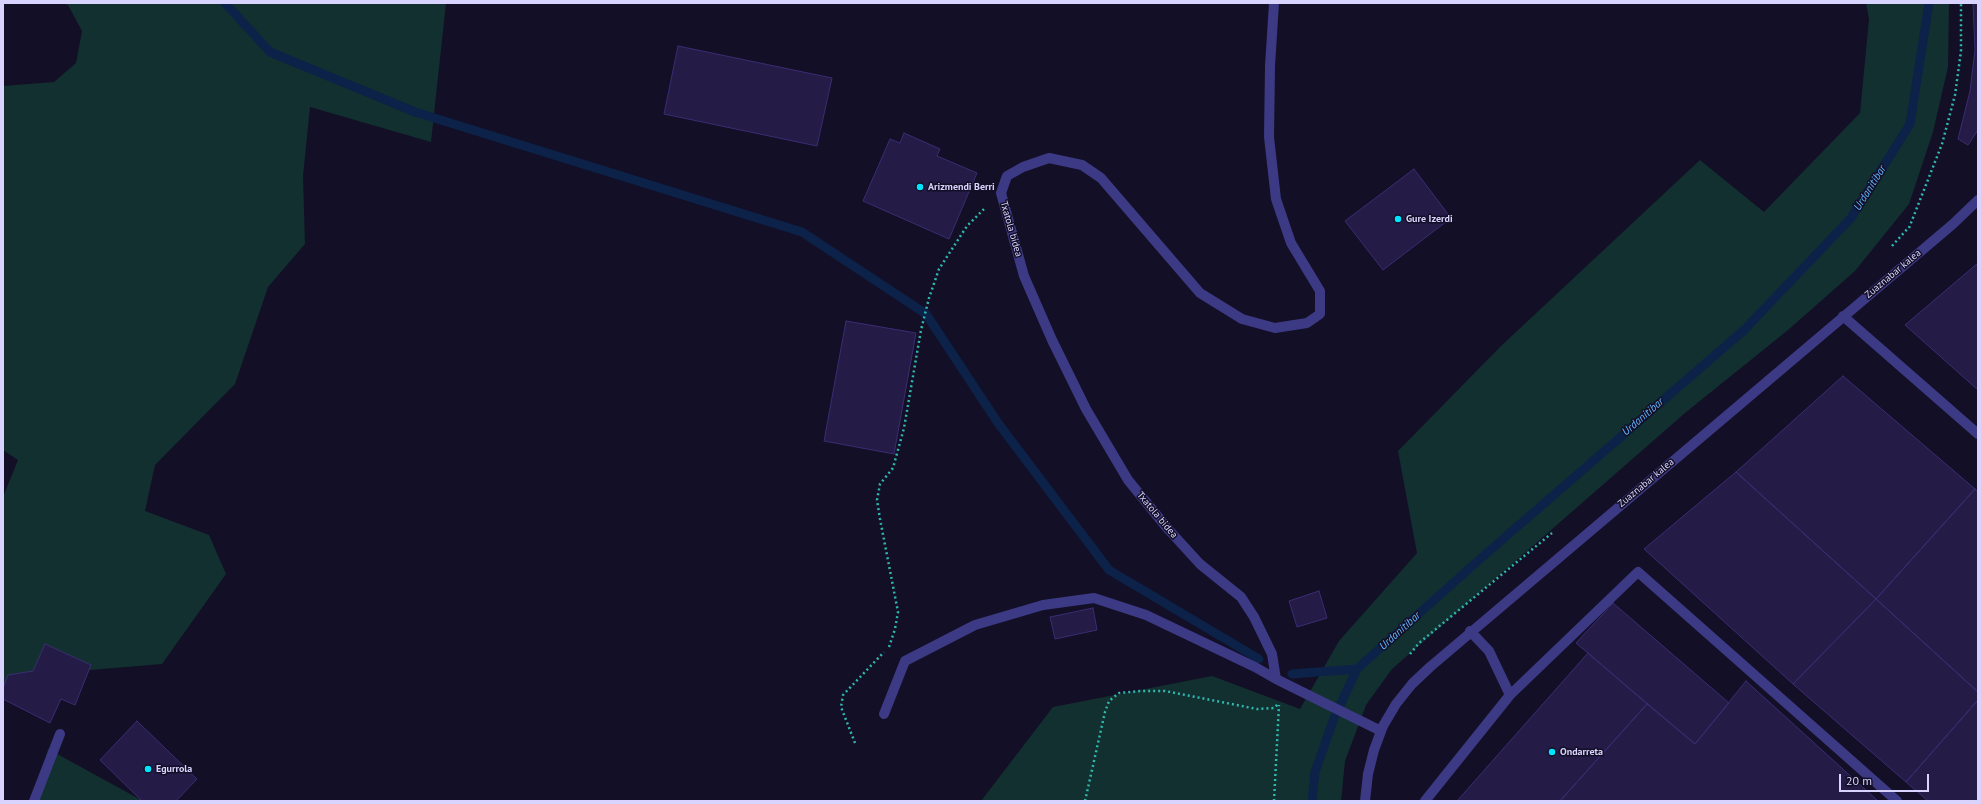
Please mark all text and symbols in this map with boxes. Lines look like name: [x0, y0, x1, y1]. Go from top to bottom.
water label: Urdanitibar: [1851, 163, 1889, 213]
place label: Arizmendi Berri: [928, 181, 995, 193]
marker: Arizmendi Berri: [915, 182, 925, 192]
street label: Txatola bidea: [997, 200, 1025, 258]
place label: Gure Izerdi: [1406, 213, 1453, 225]
marker: Gure Izerdi: [1393, 214, 1403, 224]
street label: Zuaznabar kalea: [1862, 247, 1924, 301]
water label: Urdanitibar: [1619, 395, 1667, 439]
street label: Zuaznabar kalea: [1615, 456, 1677, 510]
street label: Txatola bidea: [1134, 489, 1180, 541]
water label: Urdanitibar: [1377, 609, 1423, 653]
place label: Ondarreta: [1560, 746, 1603, 758]
marker: Ondarreta: [1547, 747, 1557, 757]
place label: Egurrola: [156, 763, 192, 775]
marker: Egurrola: [143, 764, 153, 774]
scale bar: [1841, 766, 1931, 792]
text: 20 m: [1846, 773, 1872, 788]

